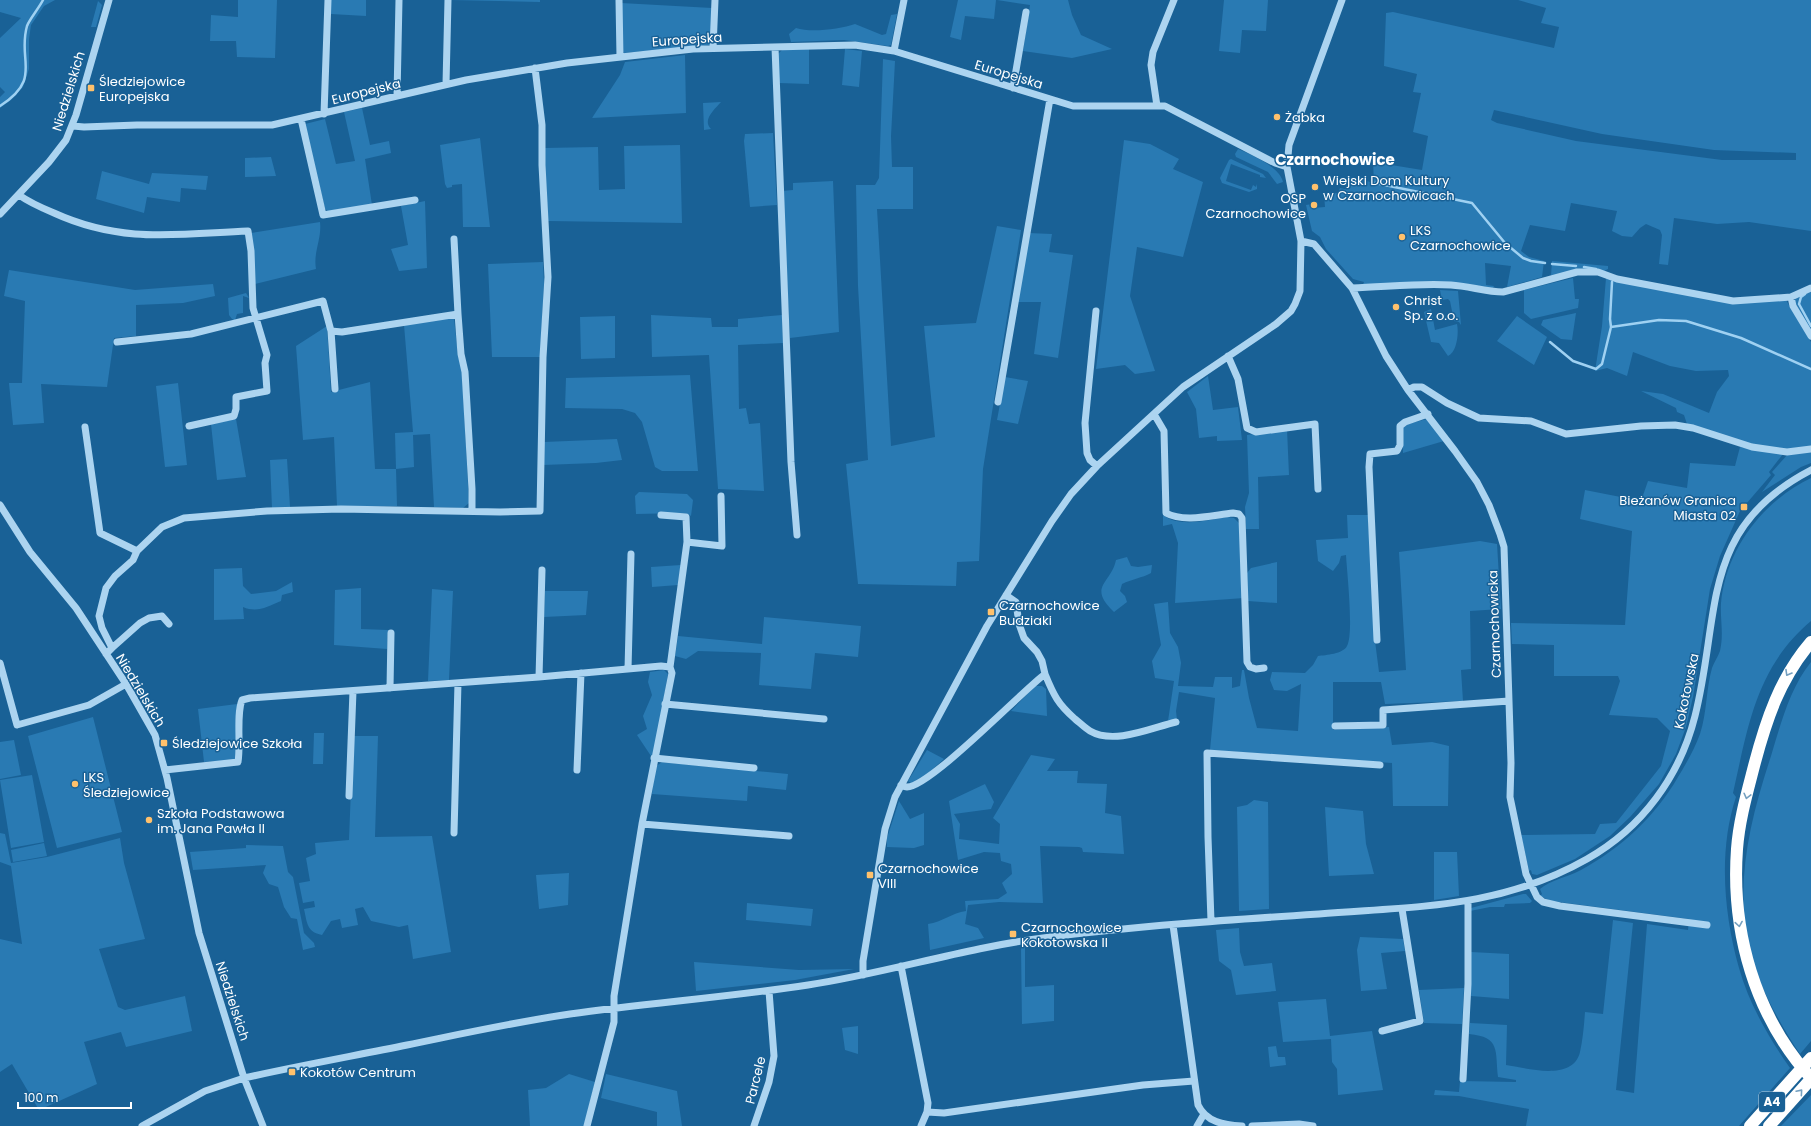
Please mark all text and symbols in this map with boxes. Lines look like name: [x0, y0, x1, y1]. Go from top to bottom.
street label: Europejska: [651, 28, 723, 51]
street label: Niedzielskich: [47, 49, 90, 133]
street label: Europejska: [972, 55, 1045, 94]
place label: Śledziejowice Europejska: [99, 72, 185, 106]
street label: Europejska: [330, 74, 403, 109]
marker: Śledziejowice Europejska: [86, 83, 96, 93]
place label: Żabka: [1285, 108, 1325, 127]
marker: Żabka: [1272, 112, 1282, 122]
district label: Czarnochowice: [1275, 149, 1395, 170]
place label: Wiejski Dom Kultury w Czarnochowicach: [1323, 171, 1455, 205]
marker: Wiejski Dom Kultury w Czarnochowicach: [1310, 182, 1320, 192]
place label: OSP Czarnochowice: [1205, 189, 1306, 223]
marker: OSP Czarnochowice: [1309, 200, 1319, 210]
place label: LKS Czarnochowice: [1410, 221, 1511, 255]
marker: LKS Czarnochowice: [1397, 232, 1407, 242]
place label: Christ Sp. z o.o.: [1404, 291, 1458, 325]
marker: Christ Sp. z o.o.: [1391, 302, 1401, 312]
place label: Bieżanów Granica Miasta 02: [1619, 491, 1736, 525]
marker: Bieżanów Granica Miasta 02: [1739, 502, 1749, 512]
street label: Czarnochowicka: [1483, 570, 1506, 678]
place label: Czarnochowice Budziaki: [999, 596, 1100, 630]
marker: Czarnochowice Budziaki: [986, 607, 996, 617]
street label: Niedzielskich: [111, 650, 170, 730]
street label: Kokotowska: [1669, 651, 1704, 731]
one-way arrow: [1785, 669, 1792, 676]
place label: Śledziejowice Szkoła: [172, 734, 302, 753]
marker: Śledziejowice Szkoła: [159, 738, 169, 748]
place label: LKS Śledziejowice: [83, 768, 169, 802]
marker: LKS Śledziejowice: [70, 779, 80, 789]
one-way arrow: [1743, 792, 1751, 799]
place label: Szkoła Podstawowa im. Jana Pawła II: [157, 804, 284, 838]
marker: Szkoła Podstawowa im. Jana Pawła II: [144, 815, 154, 825]
place label: Czarnochowice VIII: [878, 859, 979, 893]
marker: Czarnochowice VIII: [865, 870, 875, 880]
place label: Czarnochowice Kokotowska II: [1021, 918, 1122, 952]
one-way arrow: [1734, 921, 1743, 927]
marker: Czarnochowice Kokotowska II: [1008, 929, 1018, 939]
street label: Niedzielskich: [211, 959, 254, 1043]
street label: Parcele: [740, 1054, 771, 1106]
place label: Kokotów Centrum: [300, 1063, 416, 1082]
marker: Kokotów Centrum: [287, 1067, 297, 1077]
scale bar: [18, 1084, 131, 1110]
text: 100 m: [24, 1089, 58, 1106]
one-way arrow: [1795, 1089, 1802, 1097]
road number: A4: [1759, 1092, 1785, 1112]

